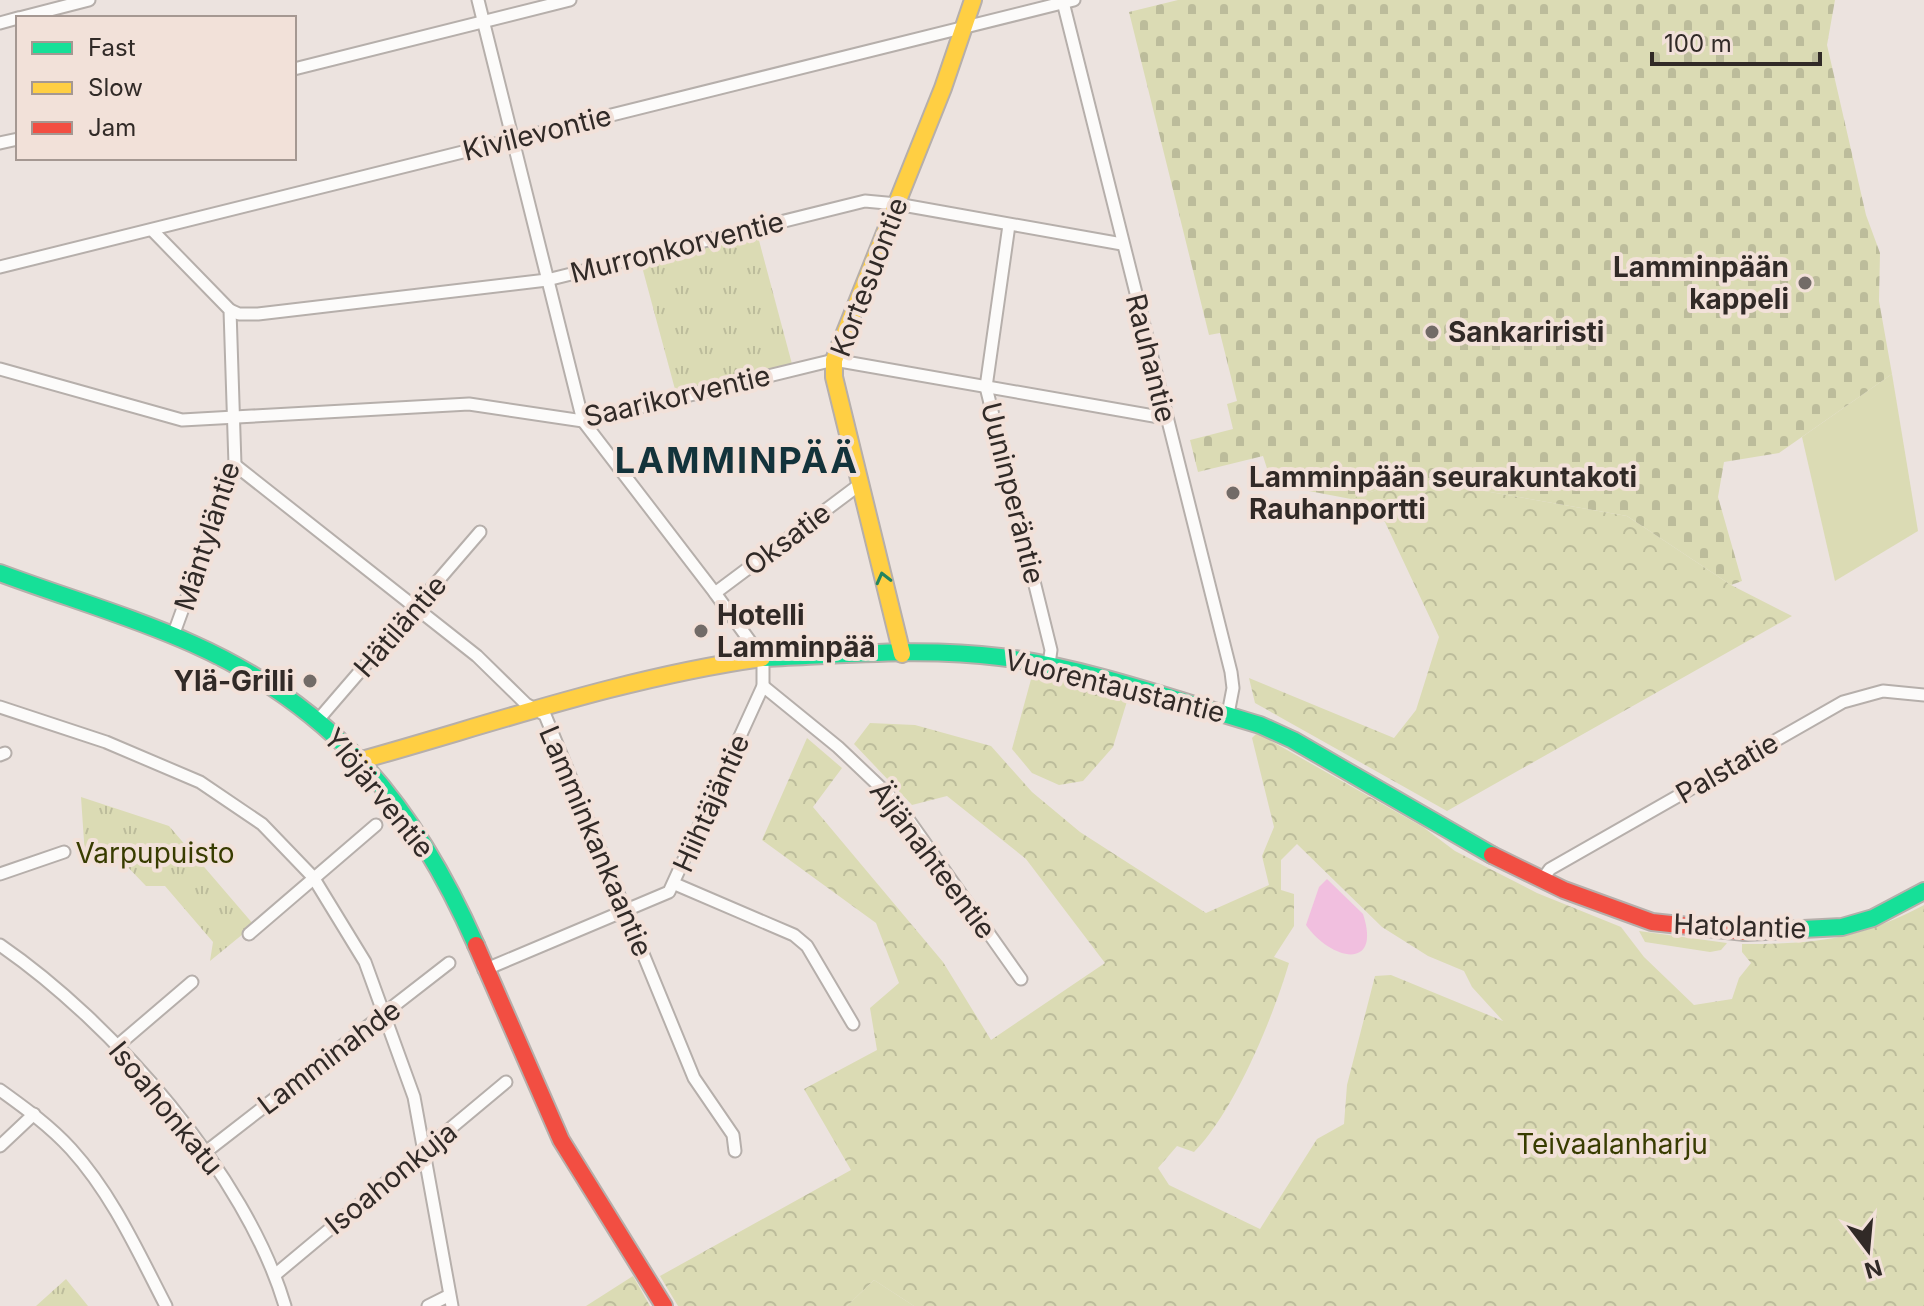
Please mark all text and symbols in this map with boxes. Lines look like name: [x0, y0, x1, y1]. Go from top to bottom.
legend: [16, 16, 296, 160]
scale bar: [1652, 16, 1820, 66]
text: 100 m: [1664, 29, 1732, 58]
text: Fast: [88, 33, 136, 62]
text: Slow: [88, 73, 143, 102]
street label: Kivilevontie: [459, 98, 615, 168]
text: Jam: [88, 113, 136, 142]
street label: Kortesuontie: [823, 193, 915, 361]
street label: Murronkorventie: [567, 204, 787, 290]
place label: Lamminpään kappeli: [1613, 250, 1789, 316]
marker: Lamminpään kappeli: [1796, 274, 1814, 292]
street label: Rauhantie: [1119, 290, 1183, 426]
place label: Sankariristi: [1448, 315, 1604, 349]
marker: Sankariristi: [1423, 323, 1441, 341]
street label: Saarikorventie: [581, 358, 773, 434]
street label: Uuninperäntie: [974, 399, 1052, 587]
district label: LAMMINPÄÄ: [615, 438, 859, 482]
street label: Mäntyläntie: [167, 457, 247, 615]
place label: Lamminpään seurakuntakoti Rauhanportti: [1249, 460, 1637, 526]
marker: Lamminpään seurakuntakoti Rauhanportti: [1224, 484, 1242, 502]
street label: Oksatie: [737, 495, 837, 583]
street label: Hätiläntie: [347, 568, 453, 684]
one-way arrow: [875, 572, 892, 586]
place label: Hotelli Lamminpää: [717, 598, 876, 664]
marker: Hotelli Lamminpää: [692, 622, 710, 640]
street label: Vuorentaustantie: [1001, 642, 1229, 730]
place label: Ylä-Grilli: [174, 664, 294, 698]
marker: Ylä-Grilli: [301, 672, 319, 690]
street label: Lamminkankaantie: [532, 721, 660, 961]
street label: Ylöjärventie: [317, 722, 441, 864]
street label: Palstatie: [1670, 725, 1784, 811]
street label: Hiihtäjäntie: [666, 729, 756, 877]
street label: Äijänahteentie: [863, 775, 1003, 945]
park label: Varpupuisto: [75, 836, 235, 870]
street label: Hatolantie: [1673, 907, 1807, 945]
street label: Lamminahde: [251, 992, 407, 1122]
street label: Isoahonkatu: [102, 1034, 230, 1182]
street label: Isoahonkuja: [318, 1115, 464, 1241]
park label: Teivaalanharju: [1516, 1127, 1708, 1161]
north arrow: [1828, 1210, 1908, 1290]
text: N: [1862, 1254, 1885, 1284]

